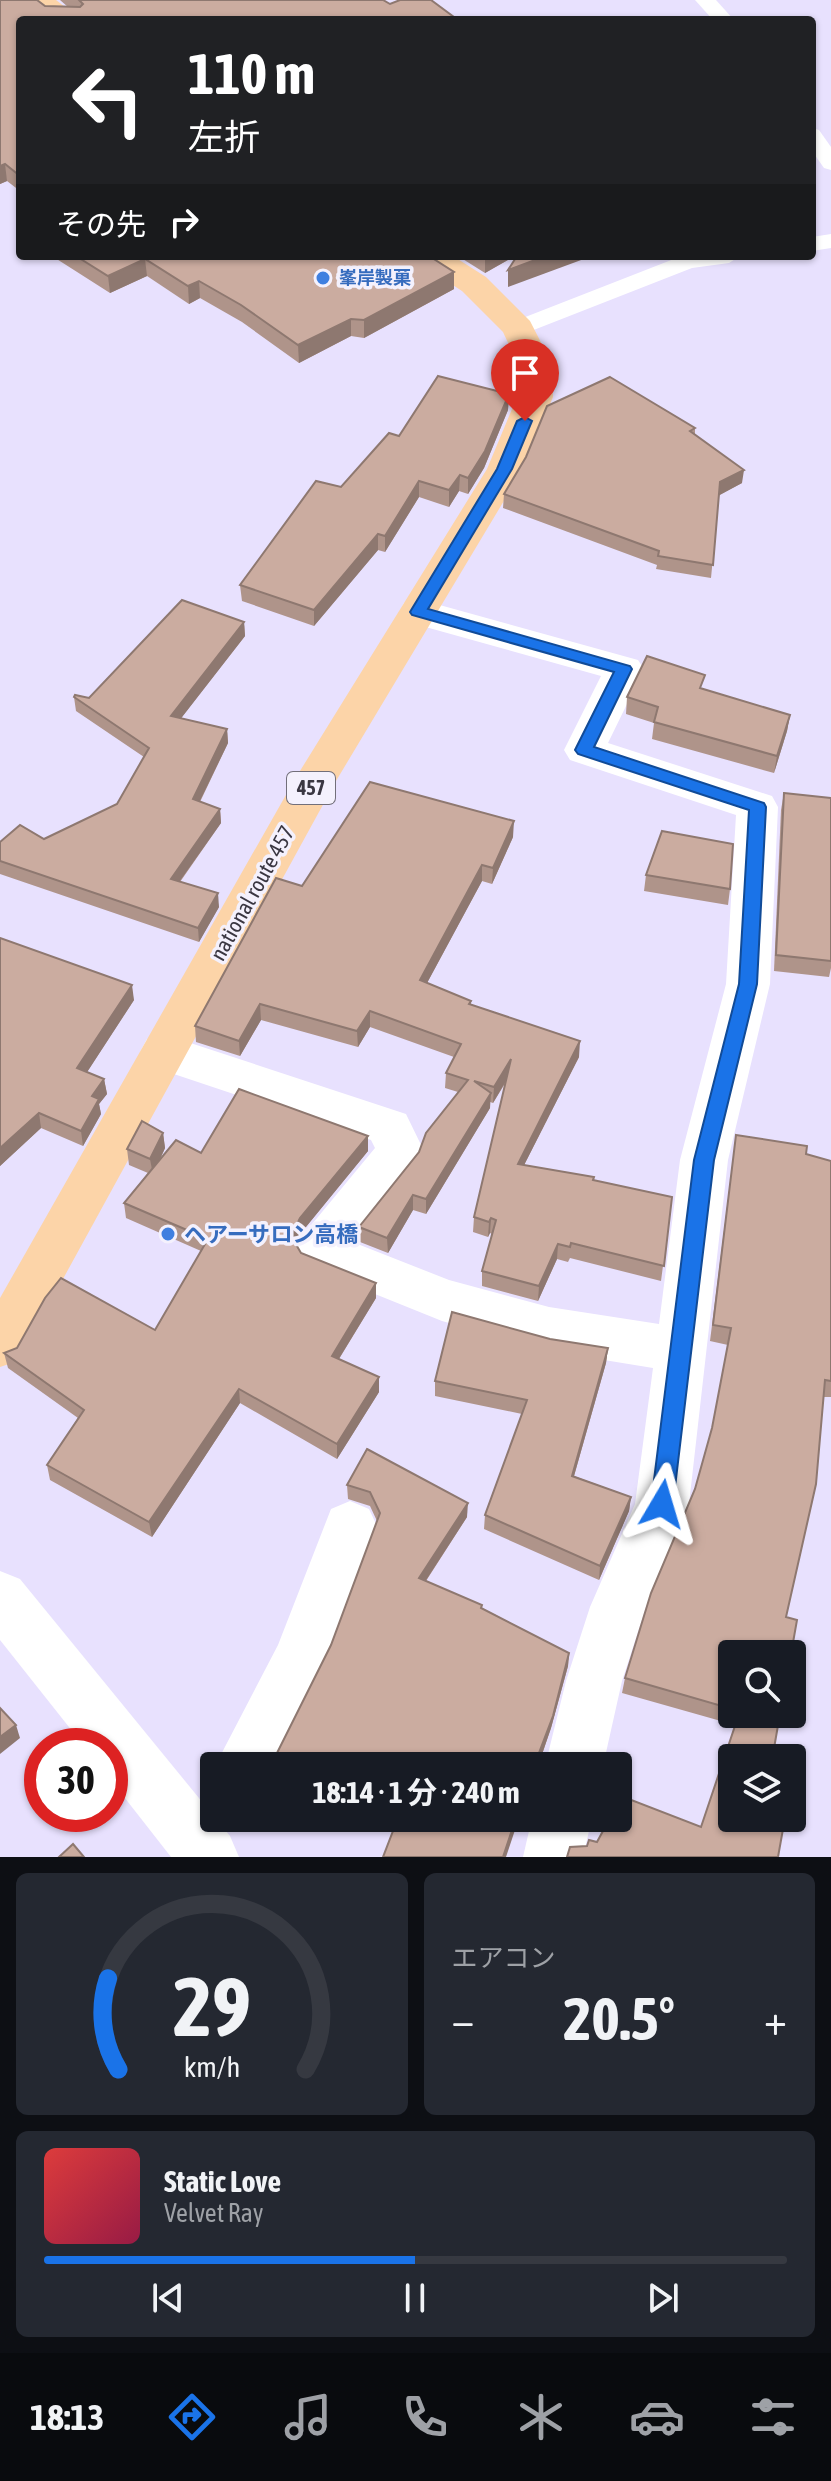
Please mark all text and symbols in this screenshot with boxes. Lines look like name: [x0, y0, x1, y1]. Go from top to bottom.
text: 110 m: [188, 42, 315, 106]
icon: left: [56, 48, 160, 152]
text: 左折: [188, 116, 260, 158]
icon: right: [162, 200, 206, 244]
text: その先: [56, 207, 146, 241]
place label: 峯岸製菓: [339, 267, 411, 288]
marker: 峯岸製菓: [314, 269, 332, 287]
pin: [491, 339, 559, 421]
icon: arrive: [503, 351, 547, 395]
road number: 457: [287, 772, 335, 804]
street label: national route 457: [204, 821, 300, 965]
place label: ヘアーサロン高橋: [184, 1221, 358, 1247]
marker: ヘアーサロン高橋: [159, 1225, 177, 1243]
position arrow: [620, 1462, 704, 1546]
map controls: [718, 1640, 806, 1832]
button: search: [718, 1640, 806, 1728]
speed limit sign: 30: [24, 1728, 128, 1832]
button: layers: [718, 1744, 806, 1832]
text: 18:14 · 1 分 · 240 m: [312, 1775, 520, 1809]
text: エアコン: [452, 1943, 556, 1973]
text: 29: [173, 1958, 251, 2054]
text: 20.5°: [563, 1984, 675, 2053]
text: −: [452, 1994, 474, 2044]
text: +: [764, 1994, 787, 2044]
text: km/h: [183, 2050, 240, 2083]
text: Static Love: [164, 2164, 281, 2198]
text: Velvet Ray: [164, 2198, 264, 2228]
icon: previous: [146, 2276, 190, 2320]
icon: pause: [393, 2276, 437, 2320]
icon: next: [641, 2276, 685, 2320]
icon: directions: [164, 2389, 220, 2445]
icon: music: [280, 2389, 336, 2445]
icon: phone: [397, 2389, 453, 2445]
icon: climate: [513, 2389, 569, 2445]
icon: car: [629, 2389, 685, 2445]
icon: filters: [745, 2389, 801, 2445]
text: 18:13: [30, 2396, 104, 2438]

